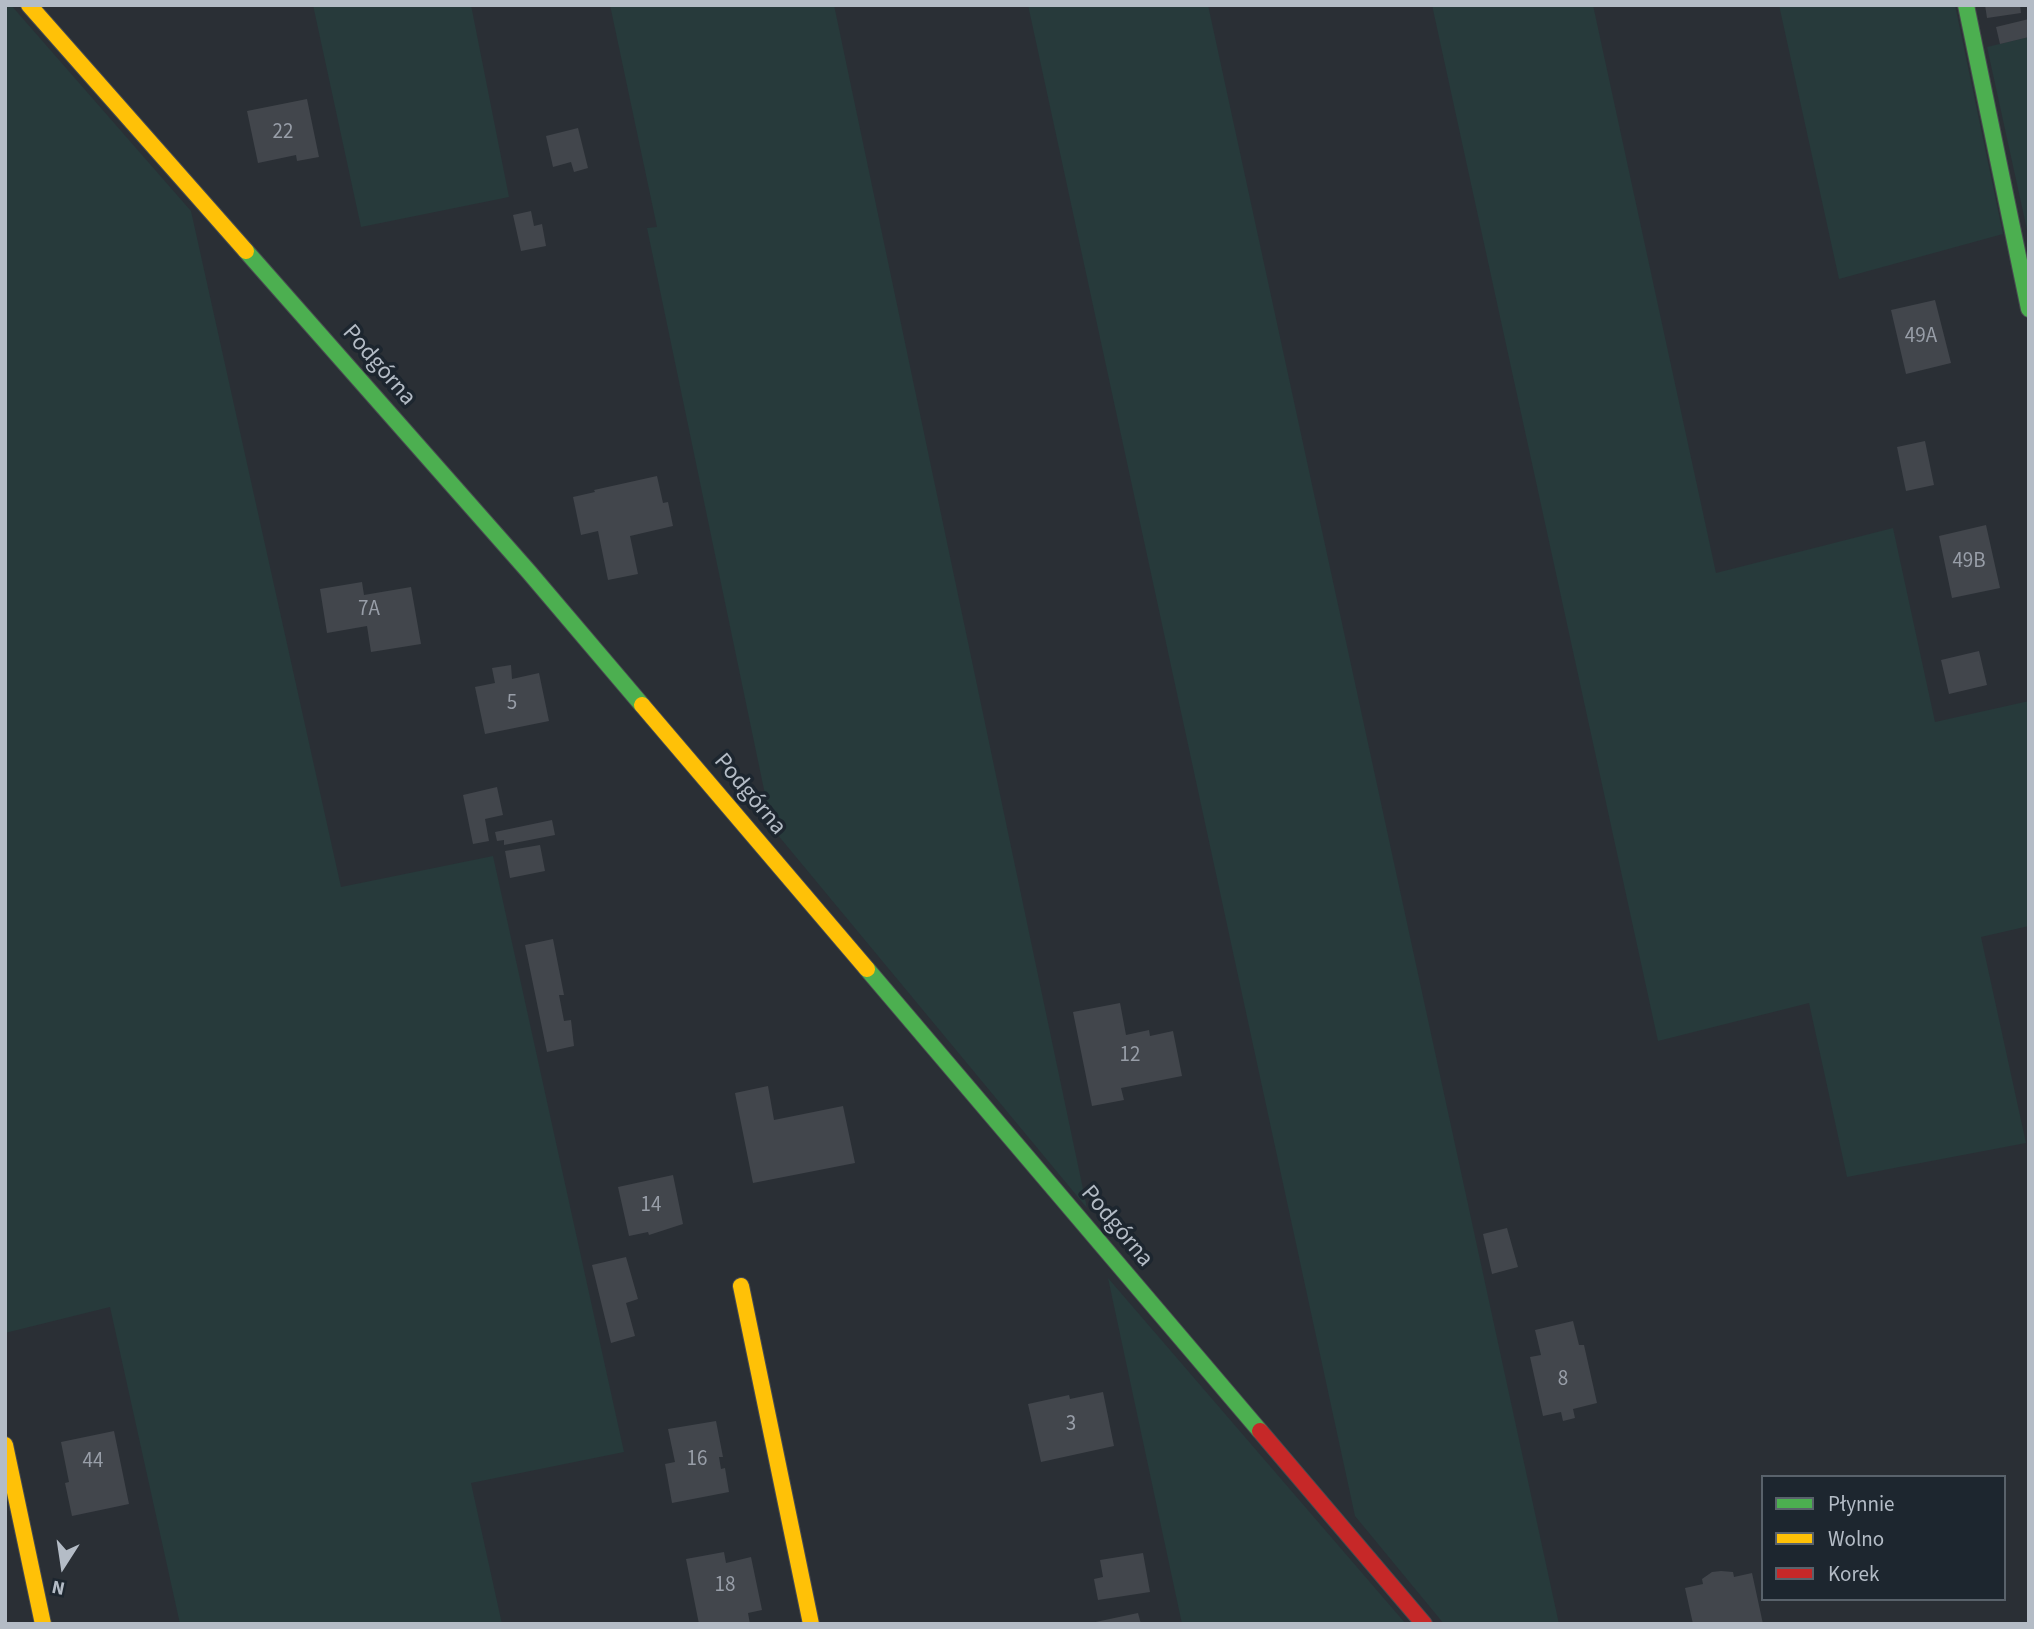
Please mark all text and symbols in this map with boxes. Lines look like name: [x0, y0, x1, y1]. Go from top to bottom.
house number: 22: [273, 120, 293, 146]
street label: Podgórna: [335, 320, 421, 412]
house number: 49A: [1905, 324, 1937, 350]
house number: 49B: [1952, 549, 1986, 575]
house number: 7A: [358, 597, 380, 623]
house number: 5: [507, 691, 517, 717]
street label: Podgórna: [707, 748, 791, 842]
house number: 12: [1120, 1043, 1140, 1069]
street label: Podgórna: [1074, 1180, 1158, 1274]
house number: 14: [641, 1193, 661, 1219]
house number: 8: [1558, 1367, 1568, 1393]
house number: 3: [1066, 1412, 1076, 1438]
house number: 16: [687, 1447, 707, 1473]
house number: 44: [83, 1449, 103, 1475]
legend: [1761, 1475, 2006, 1601]
text: Płynnie: [1828, 1489, 1895, 1519]
text: Wolno: [1828, 1524, 1884, 1554]
north arrow: [28, 1531, 98, 1601]
text: Korek: [1828, 1559, 1879, 1589]
text: N: [50, 1573, 68, 1602]
house number: 18: [715, 1573, 735, 1599]

